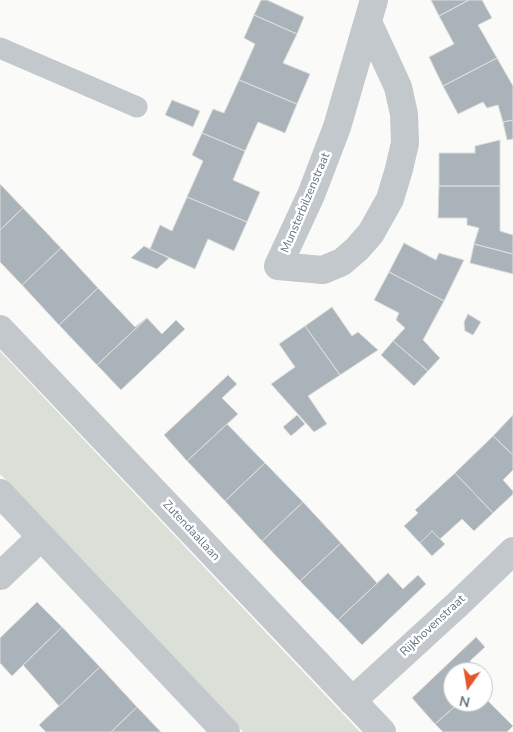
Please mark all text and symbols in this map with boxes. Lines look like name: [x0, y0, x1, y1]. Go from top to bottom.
street label: Munsterbilzenstraat: [278, 151, 334, 255]
street label: Zutendaallaan: [159, 498, 223, 564]
street label: Rijkhovenstraat: [398, 592, 468, 660]
north arrow: [443, 662, 493, 712]
text: N: [458, 691, 472, 712]

